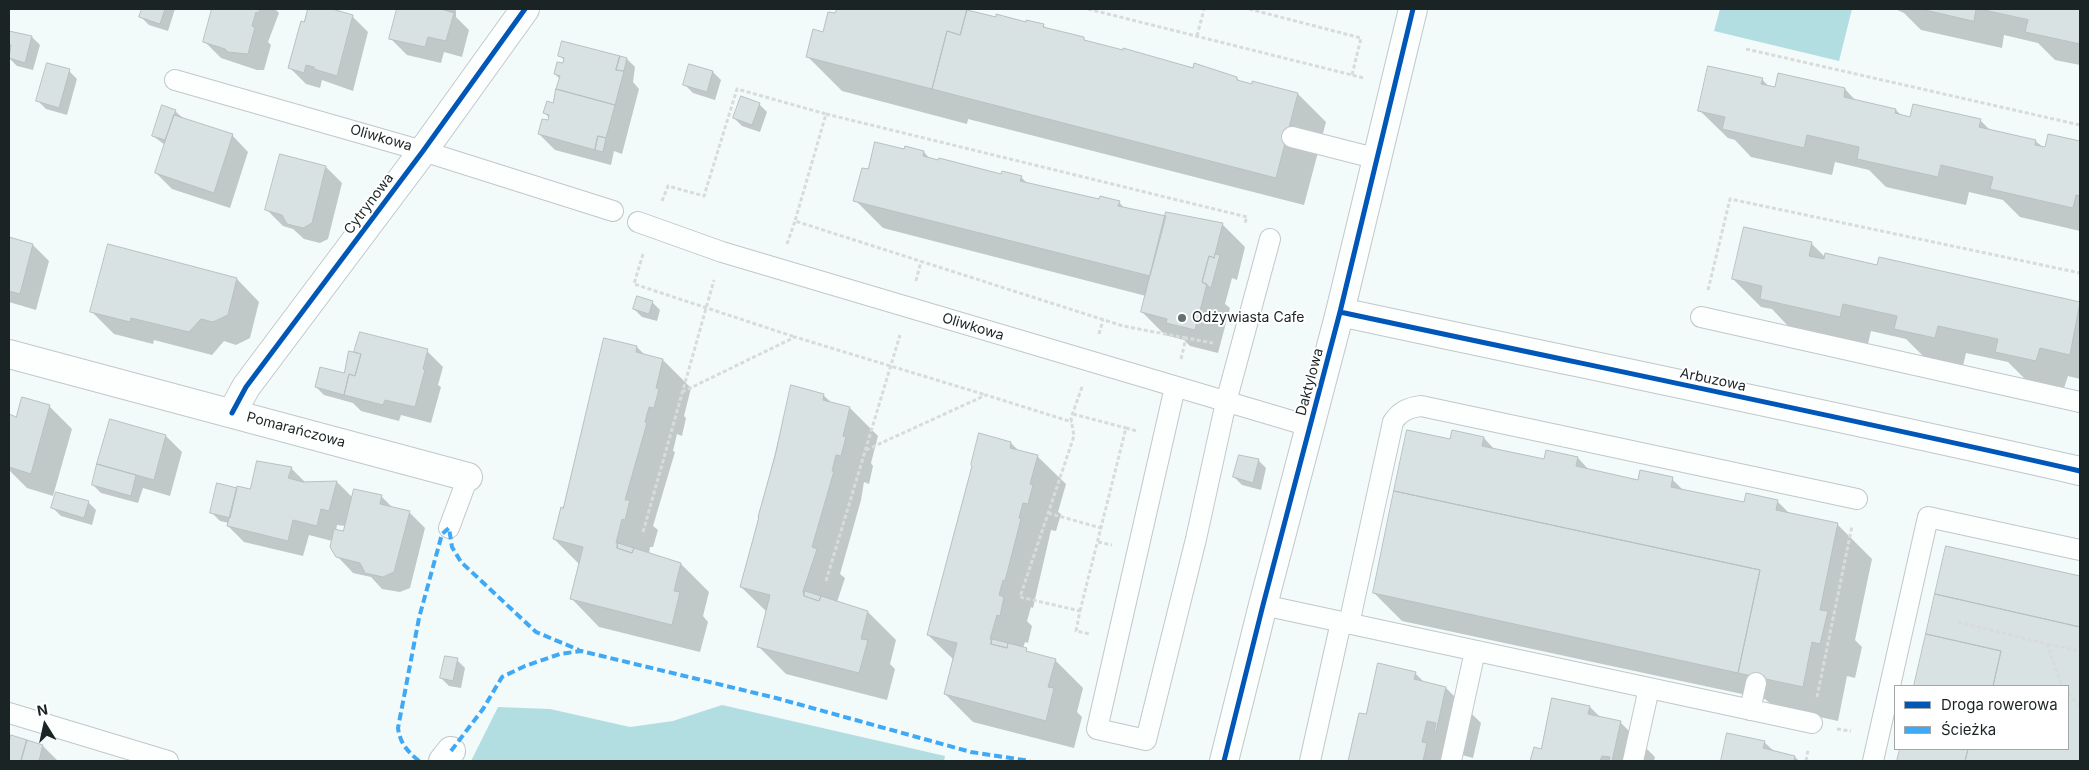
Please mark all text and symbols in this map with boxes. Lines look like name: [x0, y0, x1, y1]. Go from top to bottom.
street label: Oliwkowa: [348, 121, 414, 155]
street label: Cytrynowa: [341, 170, 397, 238]
street label: Oliwkowa: [940, 310, 1006, 344]
place label: Odżywiasta Cafe: [1192, 310, 1304, 326]
marker: Odżywiasta Cafe: [1176, 312, 1188, 324]
street label: Daktylowa: [1293, 346, 1327, 418]
street label: Arbuzowa: [1678, 365, 1748, 395]
street label: Pomarańczowa: [245, 409, 347, 451]
legend: [1894, 685, 2069, 750]
text: Droga rowerowa: [1941, 695, 2058, 714]
north arrow: [20, 700, 70, 750]
text: N: [36, 700, 49, 719]
text: Ścieżka: [1941, 720, 1996, 739]

